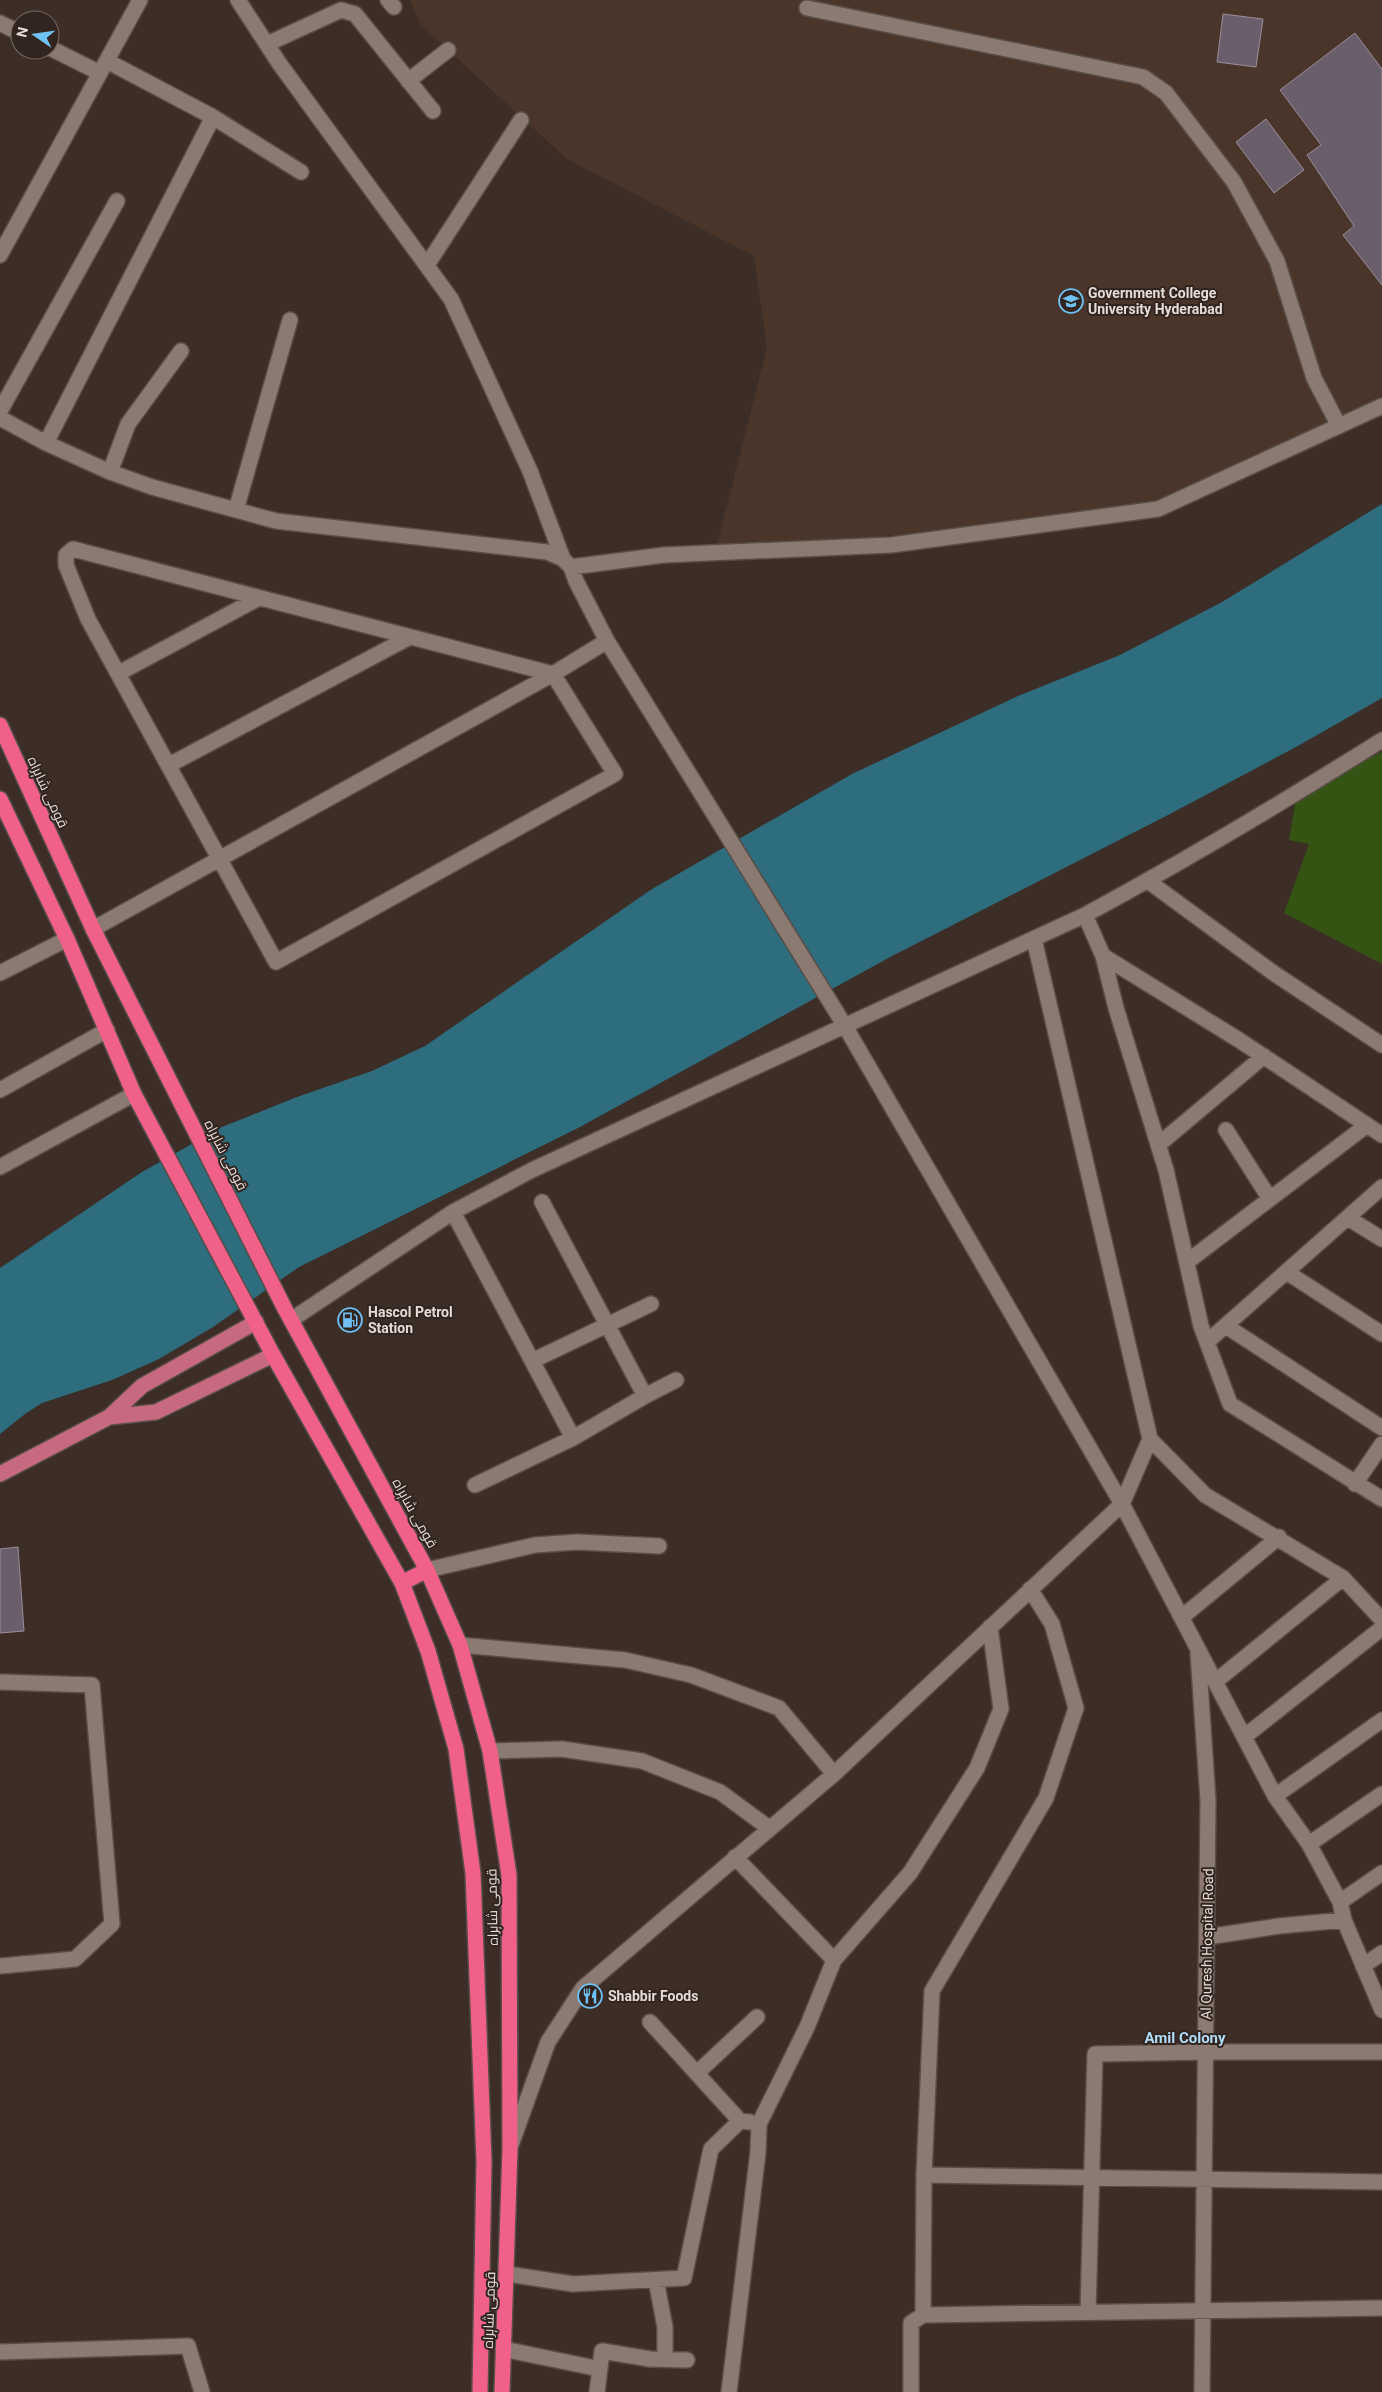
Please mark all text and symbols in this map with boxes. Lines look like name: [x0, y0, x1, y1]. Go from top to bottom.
north arrow: [10, 10, 60, 60]
text: N: [13, 25, 31, 39]
place label: Government College University Hyderabad: [1088, 285, 1223, 317]
school or university icon: Government College University Hyderabad: [1058, 288, 1084, 314]
street label: قومی شاہراہ: [24, 754, 72, 831]
street label: قومی شاہراہ: [200, 1117, 251, 1193]
place label: Hascol Petrol Station: [368, 1304, 453, 1336]
fuel station icon: Hascol Petrol Station: [337, 1307, 363, 1333]
street label: قومی شاہراہ: [388, 1475, 441, 1551]
street label: قومی شاہراہ: [483, 1868, 502, 1946]
street label: Al Quresh Hospital Road: [1198, 1868, 1216, 2020]
restaurant icon: Shabbir Foods: [577, 1983, 603, 2009]
place label: Shabbir Foods: [608, 1988, 698, 2004]
district label: Amil Colony: [1144, 2029, 1226, 2047]
street label: قومی شاہراہ: [480, 2271, 499, 2349]

